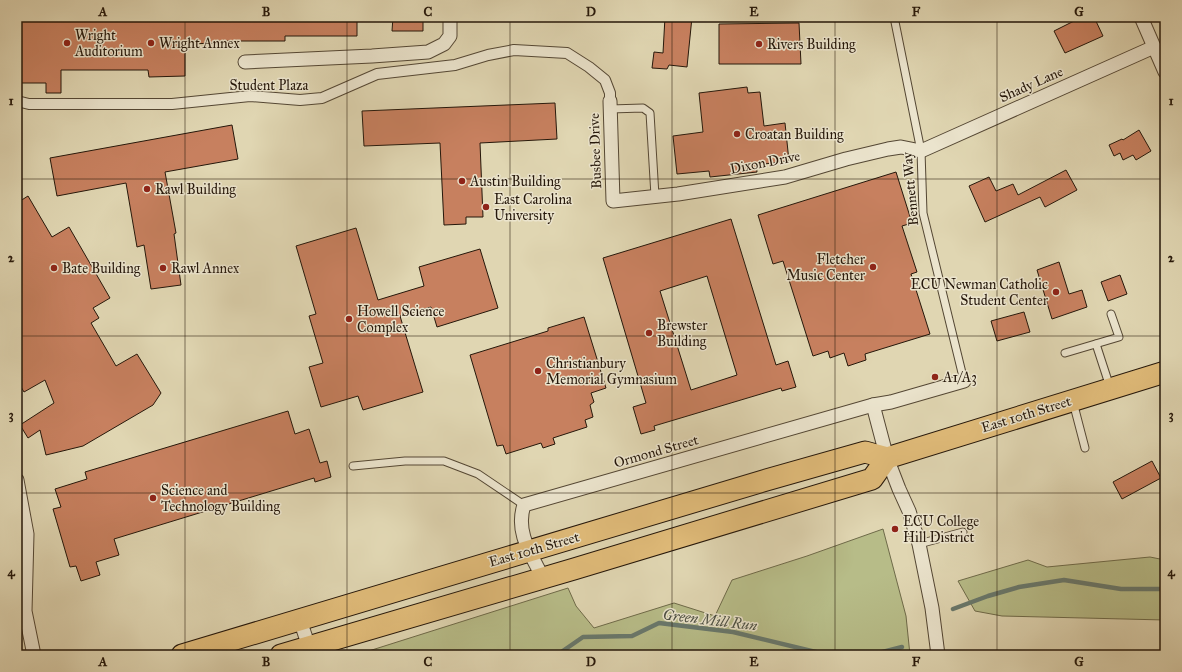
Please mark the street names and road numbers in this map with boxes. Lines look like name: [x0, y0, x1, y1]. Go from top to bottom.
street label: Shady Lane: [997, 63, 1066, 106]
street label: Student Plaza: [230, 77, 309, 94]
street label: Busbee Drive: [586, 113, 605, 189]
street label: Dixon Drive: [729, 147, 802, 178]
street label: Bennett Way: [899, 151, 922, 227]
street label: East 10th Street: [979, 393, 1073, 436]
street label: Ormond Street: [612, 431, 700, 472]
street label: East 10th Street: [487, 528, 581, 570]

